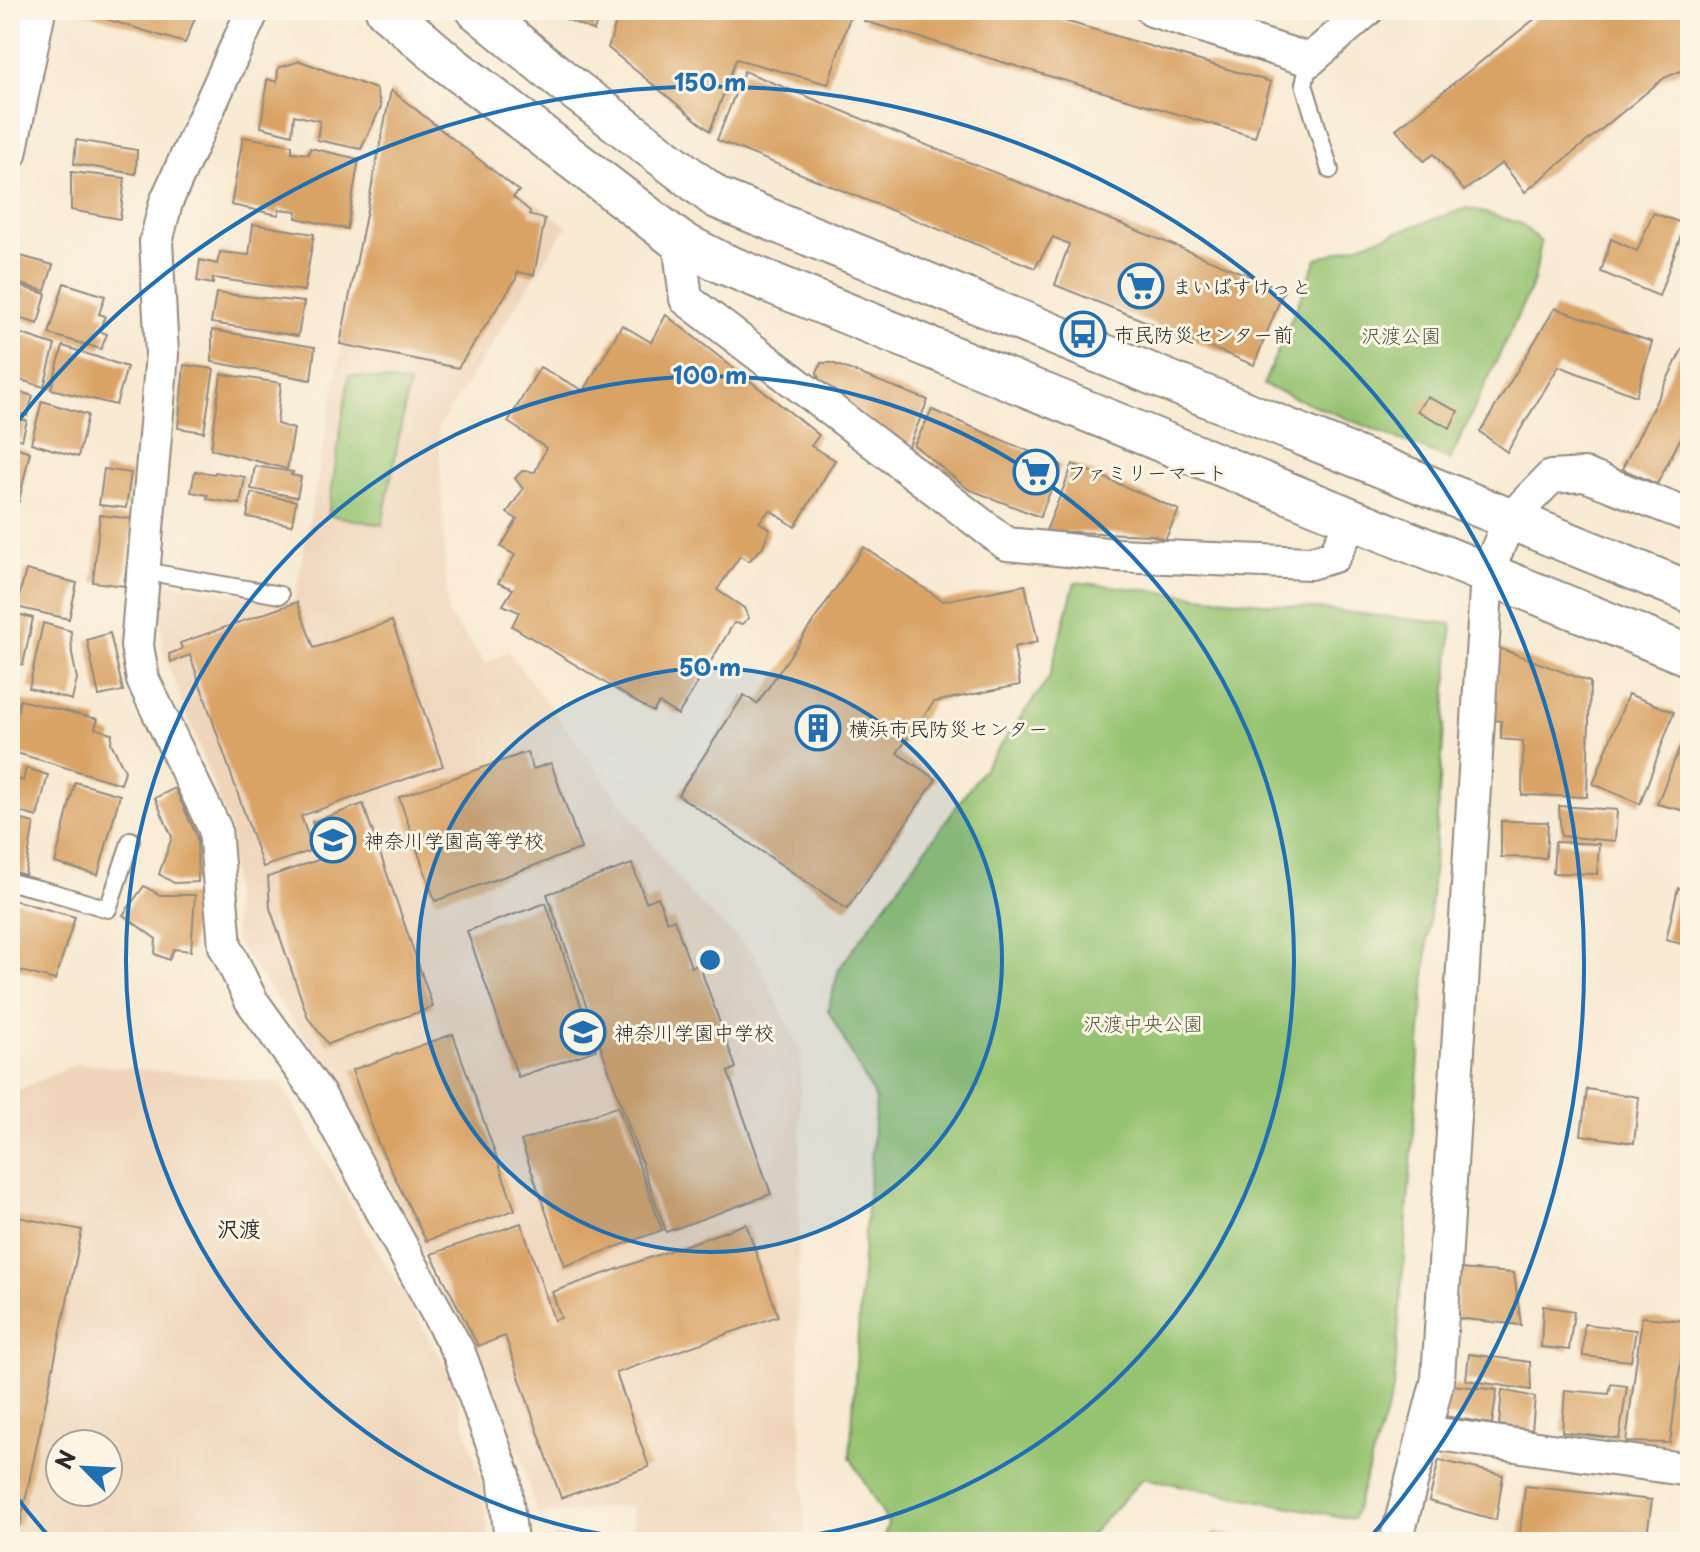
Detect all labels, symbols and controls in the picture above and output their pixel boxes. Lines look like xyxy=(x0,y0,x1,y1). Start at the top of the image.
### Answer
text: 150 m xyxy=(674,63,746,99)
supermarket icon: まいばすけっと xyxy=(1117,262,1165,310)
place label: まいばすけっと xyxy=(1172,271,1312,301)
bus stop icon: 市民防災センター前 xyxy=(1059,310,1107,358)
place label: 市民防災センター前 xyxy=(1114,319,1293,349)
park label: 沢渡公園 xyxy=(1361,320,1441,350)
text: 100 m xyxy=(673,356,747,392)
supermarket icon: ファミリーマート xyxy=(1012,448,1060,496)
place label: ファミリーマート xyxy=(1067,457,1227,487)
text: 50 m xyxy=(679,648,741,684)
building icon: 横浜市民防災センター xyxy=(794,704,842,752)
place label: 横浜市民防災センター xyxy=(849,713,1048,743)
school or university icon: 神奈川学園高等学校 xyxy=(309,816,357,864)
place label: 神奈川学園高等学校 xyxy=(364,825,544,855)
centre of rings xyxy=(696,946,724,974)
school or university icon: 神奈川学園中学校 xyxy=(559,1008,607,1056)
park label: 沢渡中央公園 xyxy=(1083,1008,1203,1038)
place label: 神奈川学園中学校 xyxy=(614,1017,774,1047)
district label: 沢渡 xyxy=(217,1211,261,1244)
north arrow xyxy=(44,1428,124,1508)
text: N xyxy=(46,1445,83,1474)

